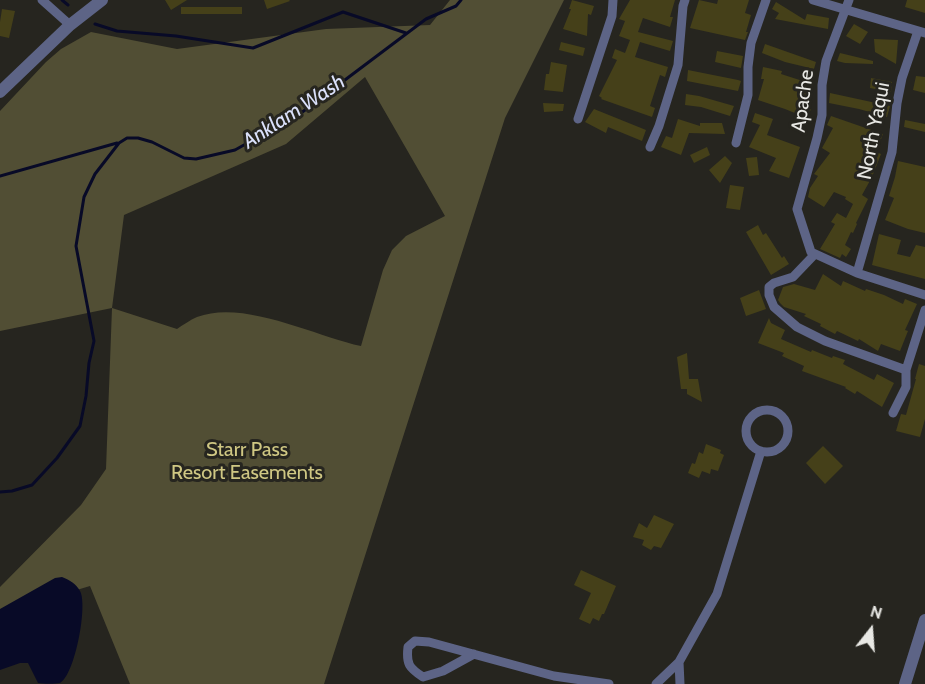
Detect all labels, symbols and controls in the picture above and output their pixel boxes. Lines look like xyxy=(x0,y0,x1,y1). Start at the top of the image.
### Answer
street label: Apache xyxy=(787,68,819,134)
water label: Anklam Wash xyxy=(238,70,350,154)
street label: North Yaqui xyxy=(853,80,895,182)
park label: Starr Pass Resort Easements xyxy=(171,438,323,485)
north arrow xyxy=(841,600,901,660)
text: N xyxy=(868,602,885,623)

